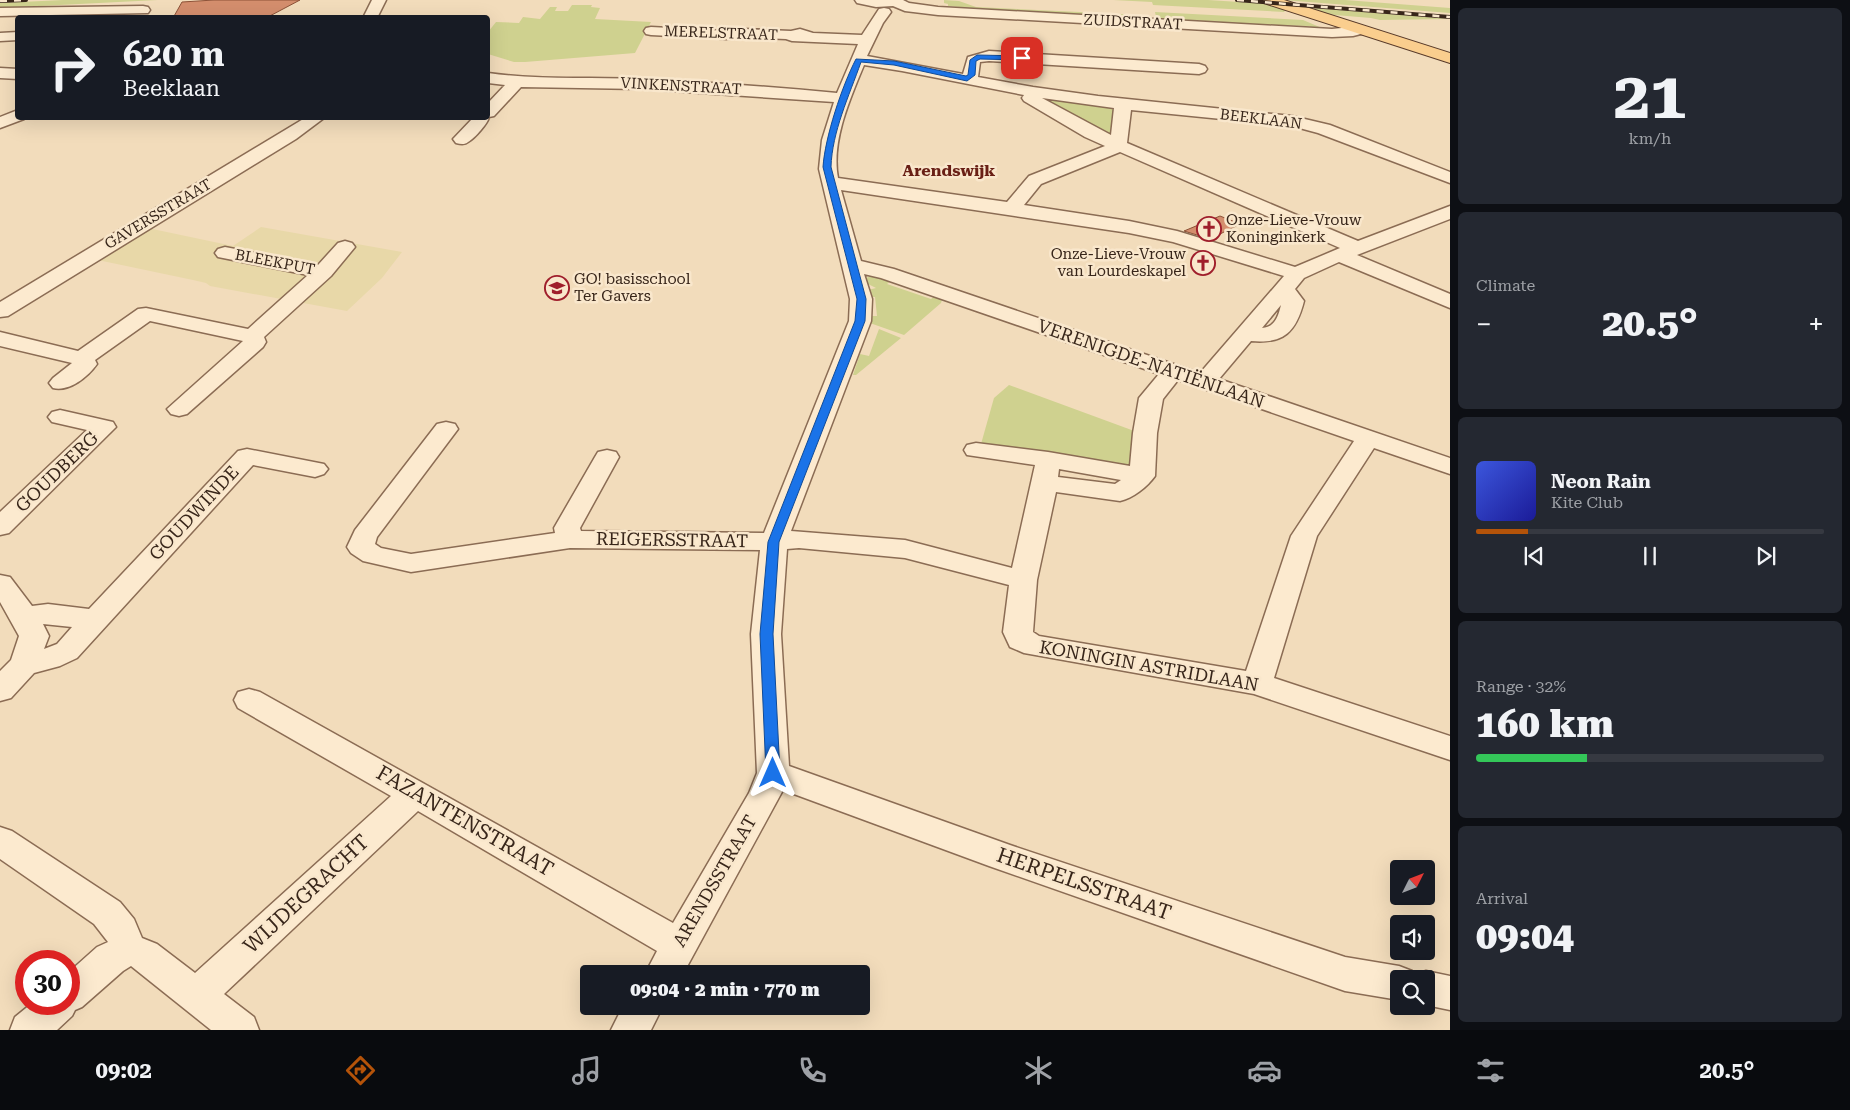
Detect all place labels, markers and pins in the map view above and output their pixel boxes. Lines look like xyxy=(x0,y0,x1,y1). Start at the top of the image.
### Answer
pin xyxy=(1001,37,1043,79)
place label: Onze-Lieve-Vrouw Koninginkerk xyxy=(1226,211,1362,246)
church icon: Onze-Lieve-Vrouw Koninginkerk xyxy=(1196,216,1222,242)
place label: Onze-Lieve-Vrouw van Lourdeskapel xyxy=(1051,245,1187,280)
church icon: Onze-Lieve-Vrouw van Lourdeskapel xyxy=(1190,250,1216,276)
place label: GO! basisschool Ter Gavers xyxy=(574,270,691,305)
school or university icon: GO! basisschool Ter Gavers xyxy=(544,275,570,301)

